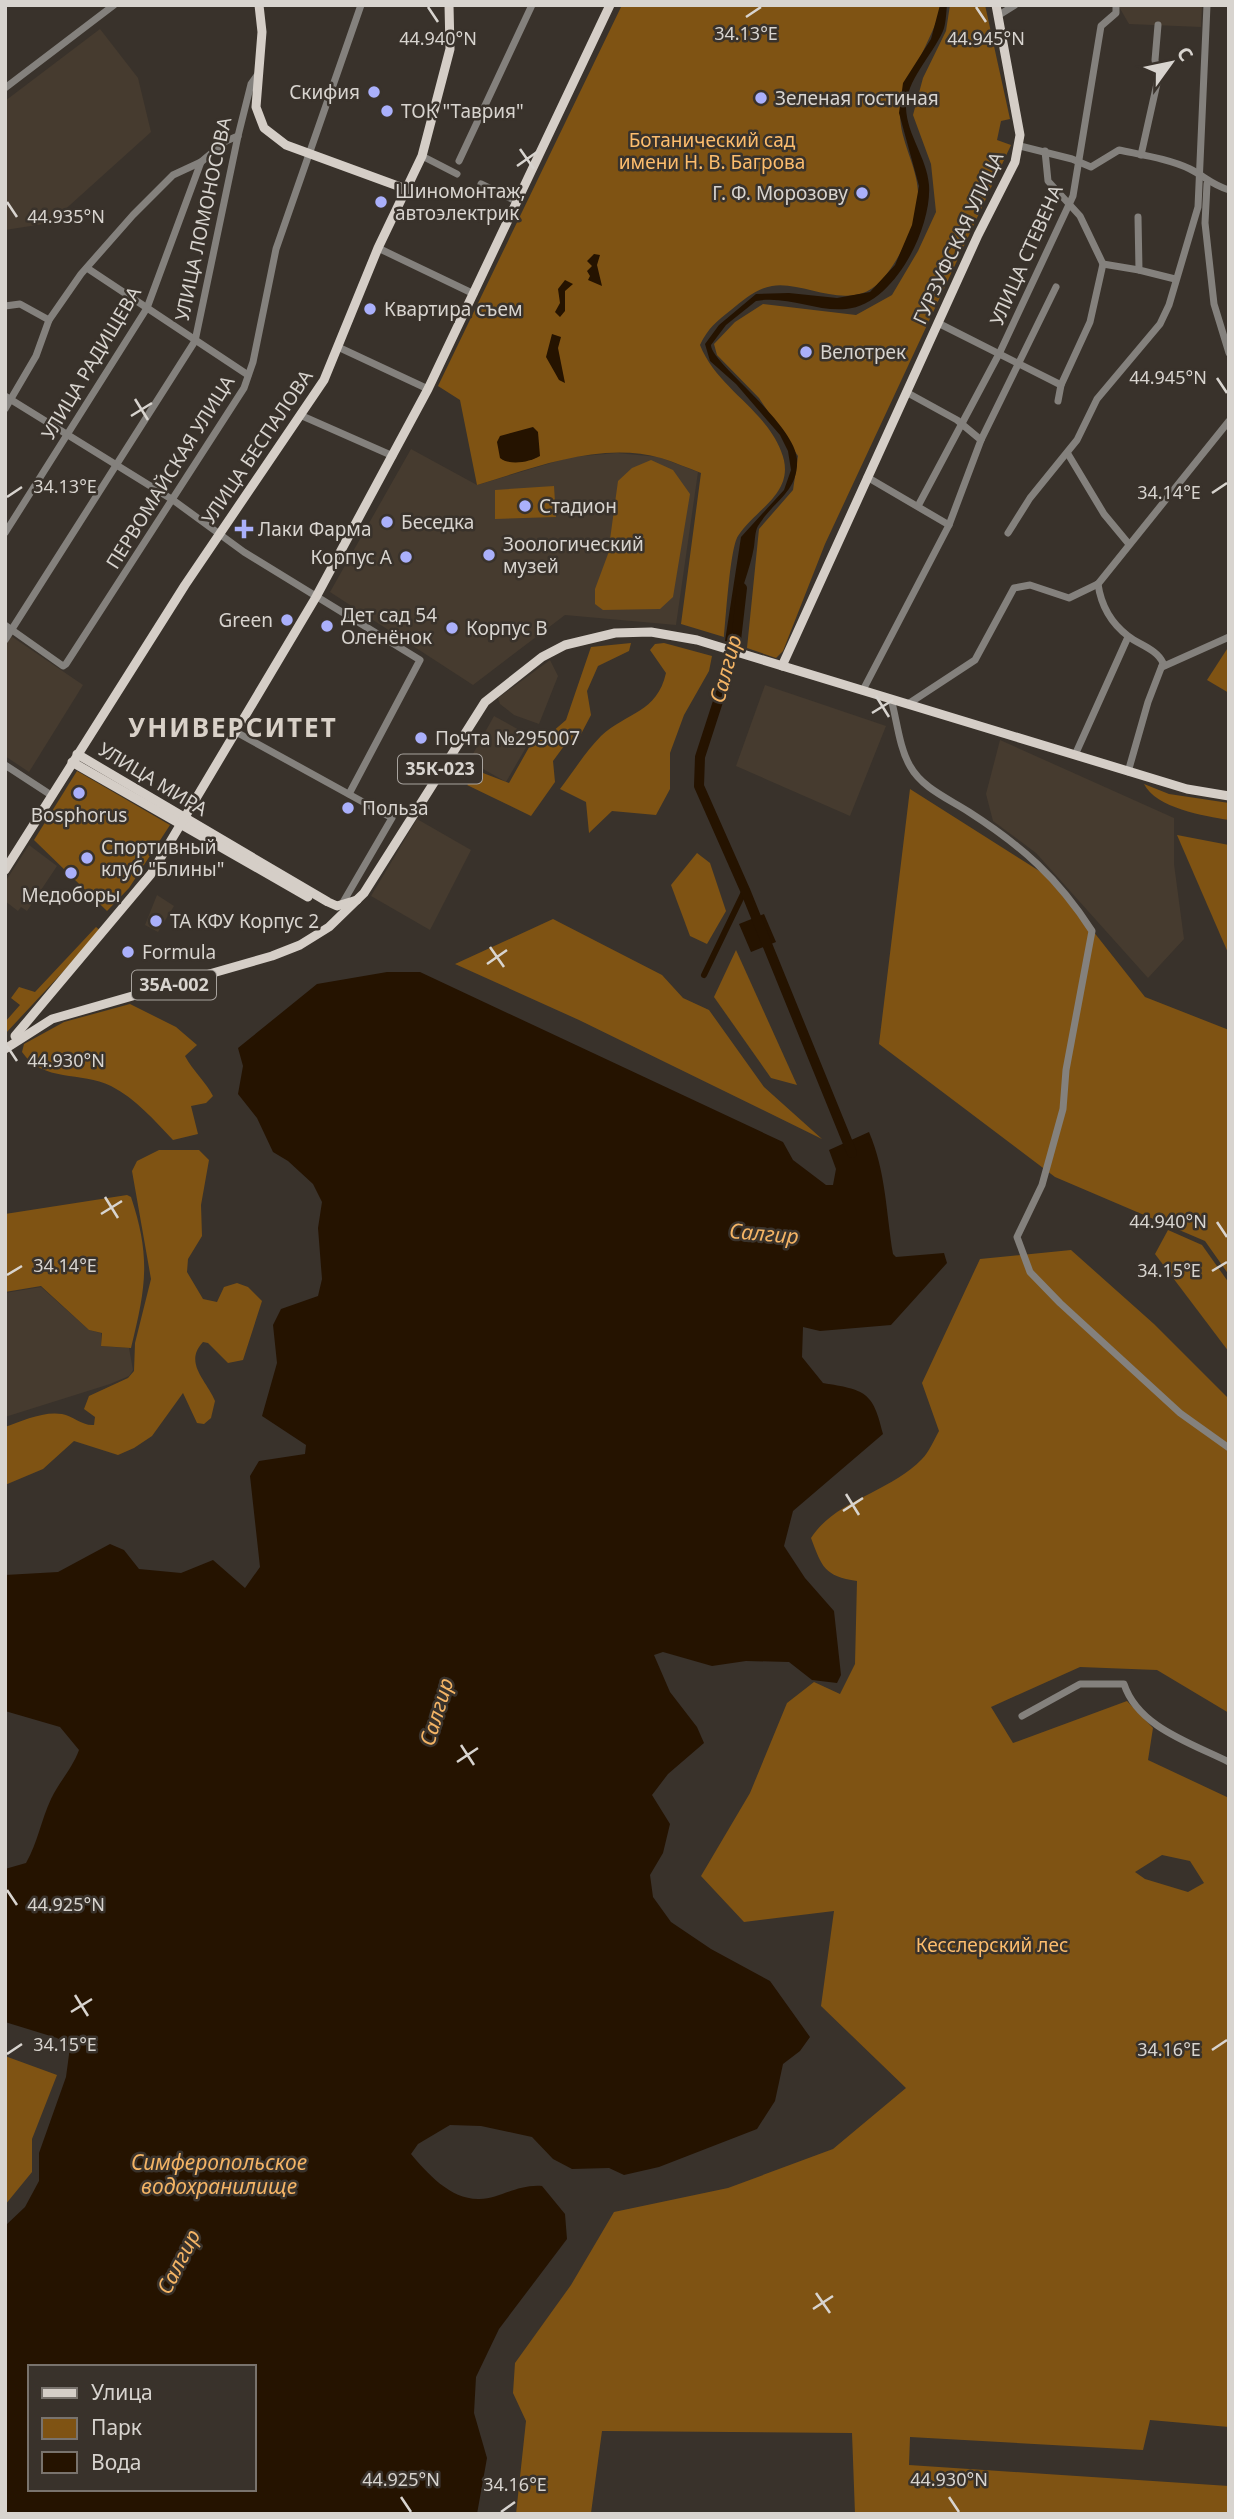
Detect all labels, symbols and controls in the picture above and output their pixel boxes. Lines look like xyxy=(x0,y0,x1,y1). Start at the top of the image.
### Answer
text: 34.13°E xyxy=(714,21,778,45)
text: 44.940°N xyxy=(399,26,477,50)
text: 44.945°N xyxy=(947,26,1025,50)
north arrow xyxy=(1136,28,1206,98)
text: С xyxy=(1171,42,1200,66)
place label: Скифия xyxy=(289,79,360,105)
marker: Скифия xyxy=(366,84,382,100)
place label: Зеленая гостиная xyxy=(775,85,939,111)
marker: Зеленая гостиная xyxy=(753,90,769,106)
place label: ТОК "Таврия" xyxy=(401,98,524,124)
marker: ТОК "Таврия" xyxy=(379,103,395,119)
street label: УЛИЦА ЛОМОНОСОВА xyxy=(169,114,237,323)
park label: Ботанический сад имени Н. В. Багрова xyxy=(619,127,805,175)
street label: ГУРЗУФСКАЯ УЛИЦА xyxy=(907,147,1010,328)
place label: Шиномонтаж, автоэлектрик xyxy=(395,178,526,226)
place label: Г. Ф. Морозову xyxy=(712,180,848,206)
street label: УЛИЦА СТЕВЕНА xyxy=(983,180,1069,329)
marker: Г. Ф. Морозову xyxy=(854,185,870,201)
marker: Шиномонтаж, автоэлектрик xyxy=(373,194,389,210)
text: 44.935°N xyxy=(27,204,105,228)
street label: УЛИЦА РАДИЩЕВА xyxy=(35,281,147,444)
place label: Квартира съем xyxy=(384,296,522,322)
marker: Квартира съем xyxy=(362,301,378,317)
place label: Велотрек xyxy=(820,339,906,365)
marker: Велотрек xyxy=(798,344,814,360)
street label: УЛИЦА БЕСПАЛОВА xyxy=(196,364,319,529)
text: 44.945°N xyxy=(1129,365,1207,389)
street label: ПЕРВОМАЙСКАЯ УЛИЦА xyxy=(100,370,241,574)
text: 34.13°E xyxy=(33,474,97,498)
text: 34.14°E xyxy=(1137,480,1201,504)
place label: Стадион xyxy=(539,493,617,519)
marker: Стадион xyxy=(517,498,533,514)
place label: Беседка xyxy=(401,509,474,535)
marker: Беседка xyxy=(379,514,395,530)
place label: Лаки Фарма xyxy=(258,516,371,542)
marker: Лаки Фарма xyxy=(236,521,252,537)
place label: Зоологический музей xyxy=(503,531,644,579)
place label: Корпус А xyxy=(311,544,393,570)
marker: Зоологический музей xyxy=(481,547,497,563)
marker: Корпус А xyxy=(398,549,414,565)
place label: Дет сад 54 Оленёнок xyxy=(341,602,437,650)
place label: Green xyxy=(219,607,273,633)
marker: Green xyxy=(279,612,295,628)
place label: Корпус В xyxy=(466,615,548,641)
marker: Дет сад 54 Оленёнок xyxy=(319,618,335,634)
marker: Корпус В xyxy=(444,620,460,636)
water label: Салгир xyxy=(703,632,748,706)
district label: УНИВЕРСИТЕТ xyxy=(128,709,338,745)
place label: Почта №295007 xyxy=(435,725,580,751)
marker: Почта №295007 xyxy=(413,730,429,746)
street label: УЛИЦА МИРА xyxy=(94,736,213,822)
road number: 35К-023 xyxy=(398,754,482,784)
marker: Bosphorus xyxy=(71,785,87,801)
place label: Польза xyxy=(362,795,429,821)
marker: Польза xyxy=(340,800,356,816)
place label: Bosphorus xyxy=(31,802,127,828)
place label: Спортивный клуб "Блины" xyxy=(101,834,224,882)
marker: Спортивный клуб "Блины" xyxy=(79,850,95,866)
marker: Медоборы xyxy=(63,865,79,881)
place label: Медоборы xyxy=(22,882,120,908)
place label: ТА КФУ Корпус 2 xyxy=(170,908,319,934)
marker: ТА КФУ Корпус 2 xyxy=(148,913,164,929)
place label: Formula xyxy=(142,939,216,965)
marker: Formula xyxy=(120,944,136,960)
road number: 35А-002 xyxy=(132,970,216,1000)
text: 44.930°N xyxy=(27,1048,105,1072)
text: 44.940°N xyxy=(1129,1209,1207,1233)
water label: Салгир xyxy=(728,1216,800,1250)
text: 34.14°E xyxy=(33,1253,97,1277)
text: 34.15°E xyxy=(1137,1258,1201,1282)
water label: Салгир xyxy=(413,1674,460,1749)
text: 44.925°N xyxy=(27,1892,105,1916)
park label: Кесслерский лес xyxy=(916,1932,1068,1958)
text: 34.15°E xyxy=(33,2032,97,2056)
text: 34.16°E xyxy=(1137,2037,1201,2061)
water label: Симферопольское водохранилище xyxy=(131,2148,307,2200)
water label: Салгир xyxy=(150,2224,206,2299)
legend xyxy=(28,2365,256,2491)
text: Улица xyxy=(91,2378,153,2406)
text: Парк xyxy=(91,2413,142,2441)
text: Вода xyxy=(91,2448,141,2476)
text: 44.925°N xyxy=(362,2467,440,2491)
text: 44.930°N xyxy=(910,2467,988,2491)
text: 34.16°E xyxy=(483,2472,547,2496)

